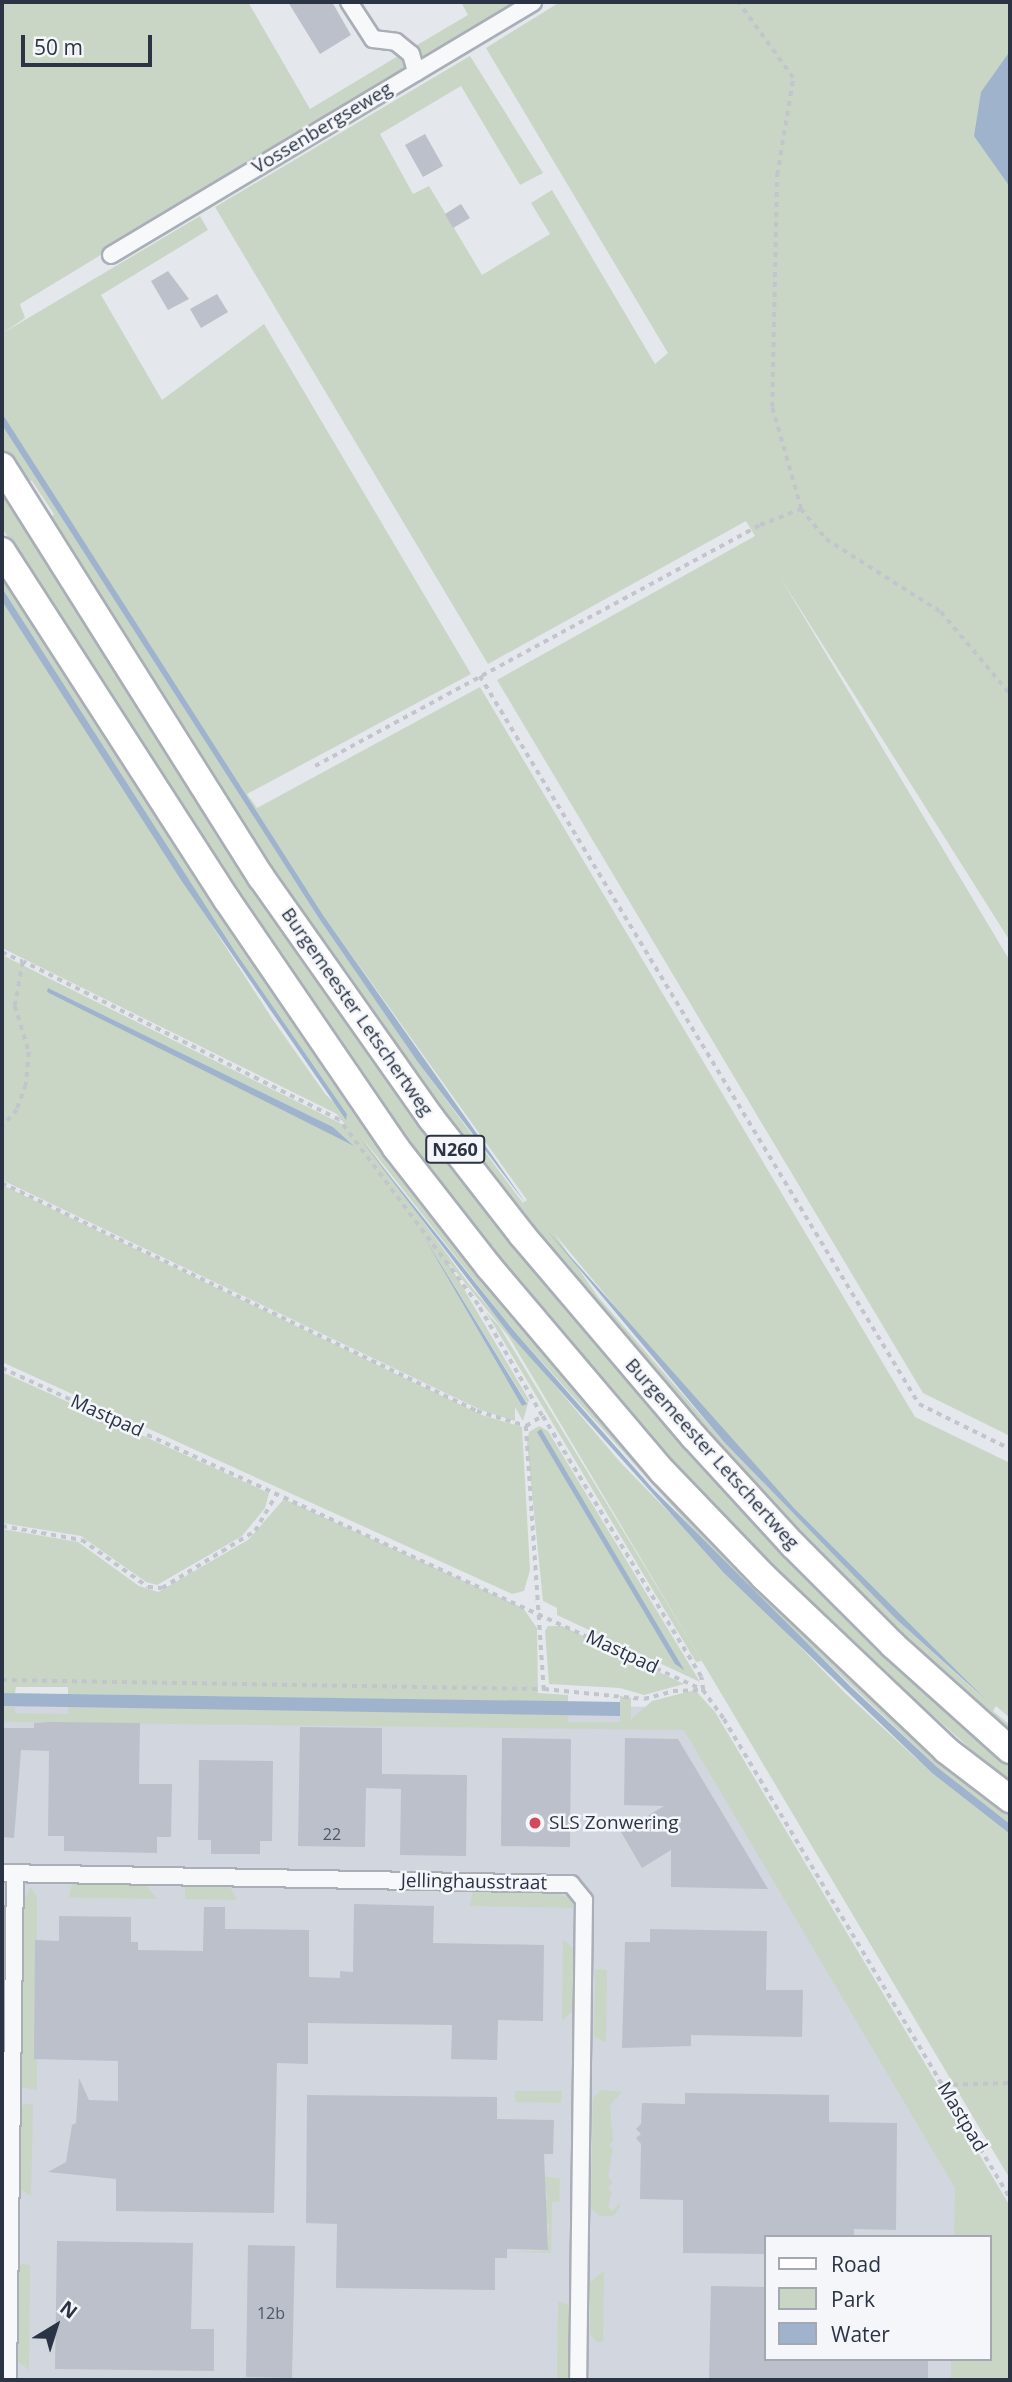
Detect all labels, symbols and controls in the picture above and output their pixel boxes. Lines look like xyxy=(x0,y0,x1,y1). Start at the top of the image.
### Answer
scale bar xyxy=(24,21,156,65)
text: 50 m xyxy=(34,33,83,61)
street label: Vossenbergseweg xyxy=(248,77,396,179)
street label: Burgemeester Letschertweg xyxy=(276,904,438,1120)
road number: N260 xyxy=(424,1134,486,1164)
street label: Burgemeester Letschertweg xyxy=(620,1354,804,1554)
street label: Mastpad xyxy=(67,1390,147,1442)
street label: Mastpad xyxy=(582,1625,662,1679)
place label: SLS Zonwering xyxy=(549,1812,679,1834)
marker: SLS Zonwering xyxy=(527,1815,543,1831)
house number: 22 xyxy=(323,1824,341,1844)
street label: Jellinghausstraat xyxy=(401,1869,547,1895)
street label: Mastpad xyxy=(932,2078,992,2156)
legend xyxy=(764,2235,991,2361)
text: Road xyxy=(831,2250,881,2278)
text: Park xyxy=(831,2285,875,2313)
north arrow xyxy=(21,2291,91,2361)
text: N xyxy=(55,2294,83,2324)
house number: 12b xyxy=(257,2303,285,2323)
text: Water xyxy=(831,2320,890,2348)

